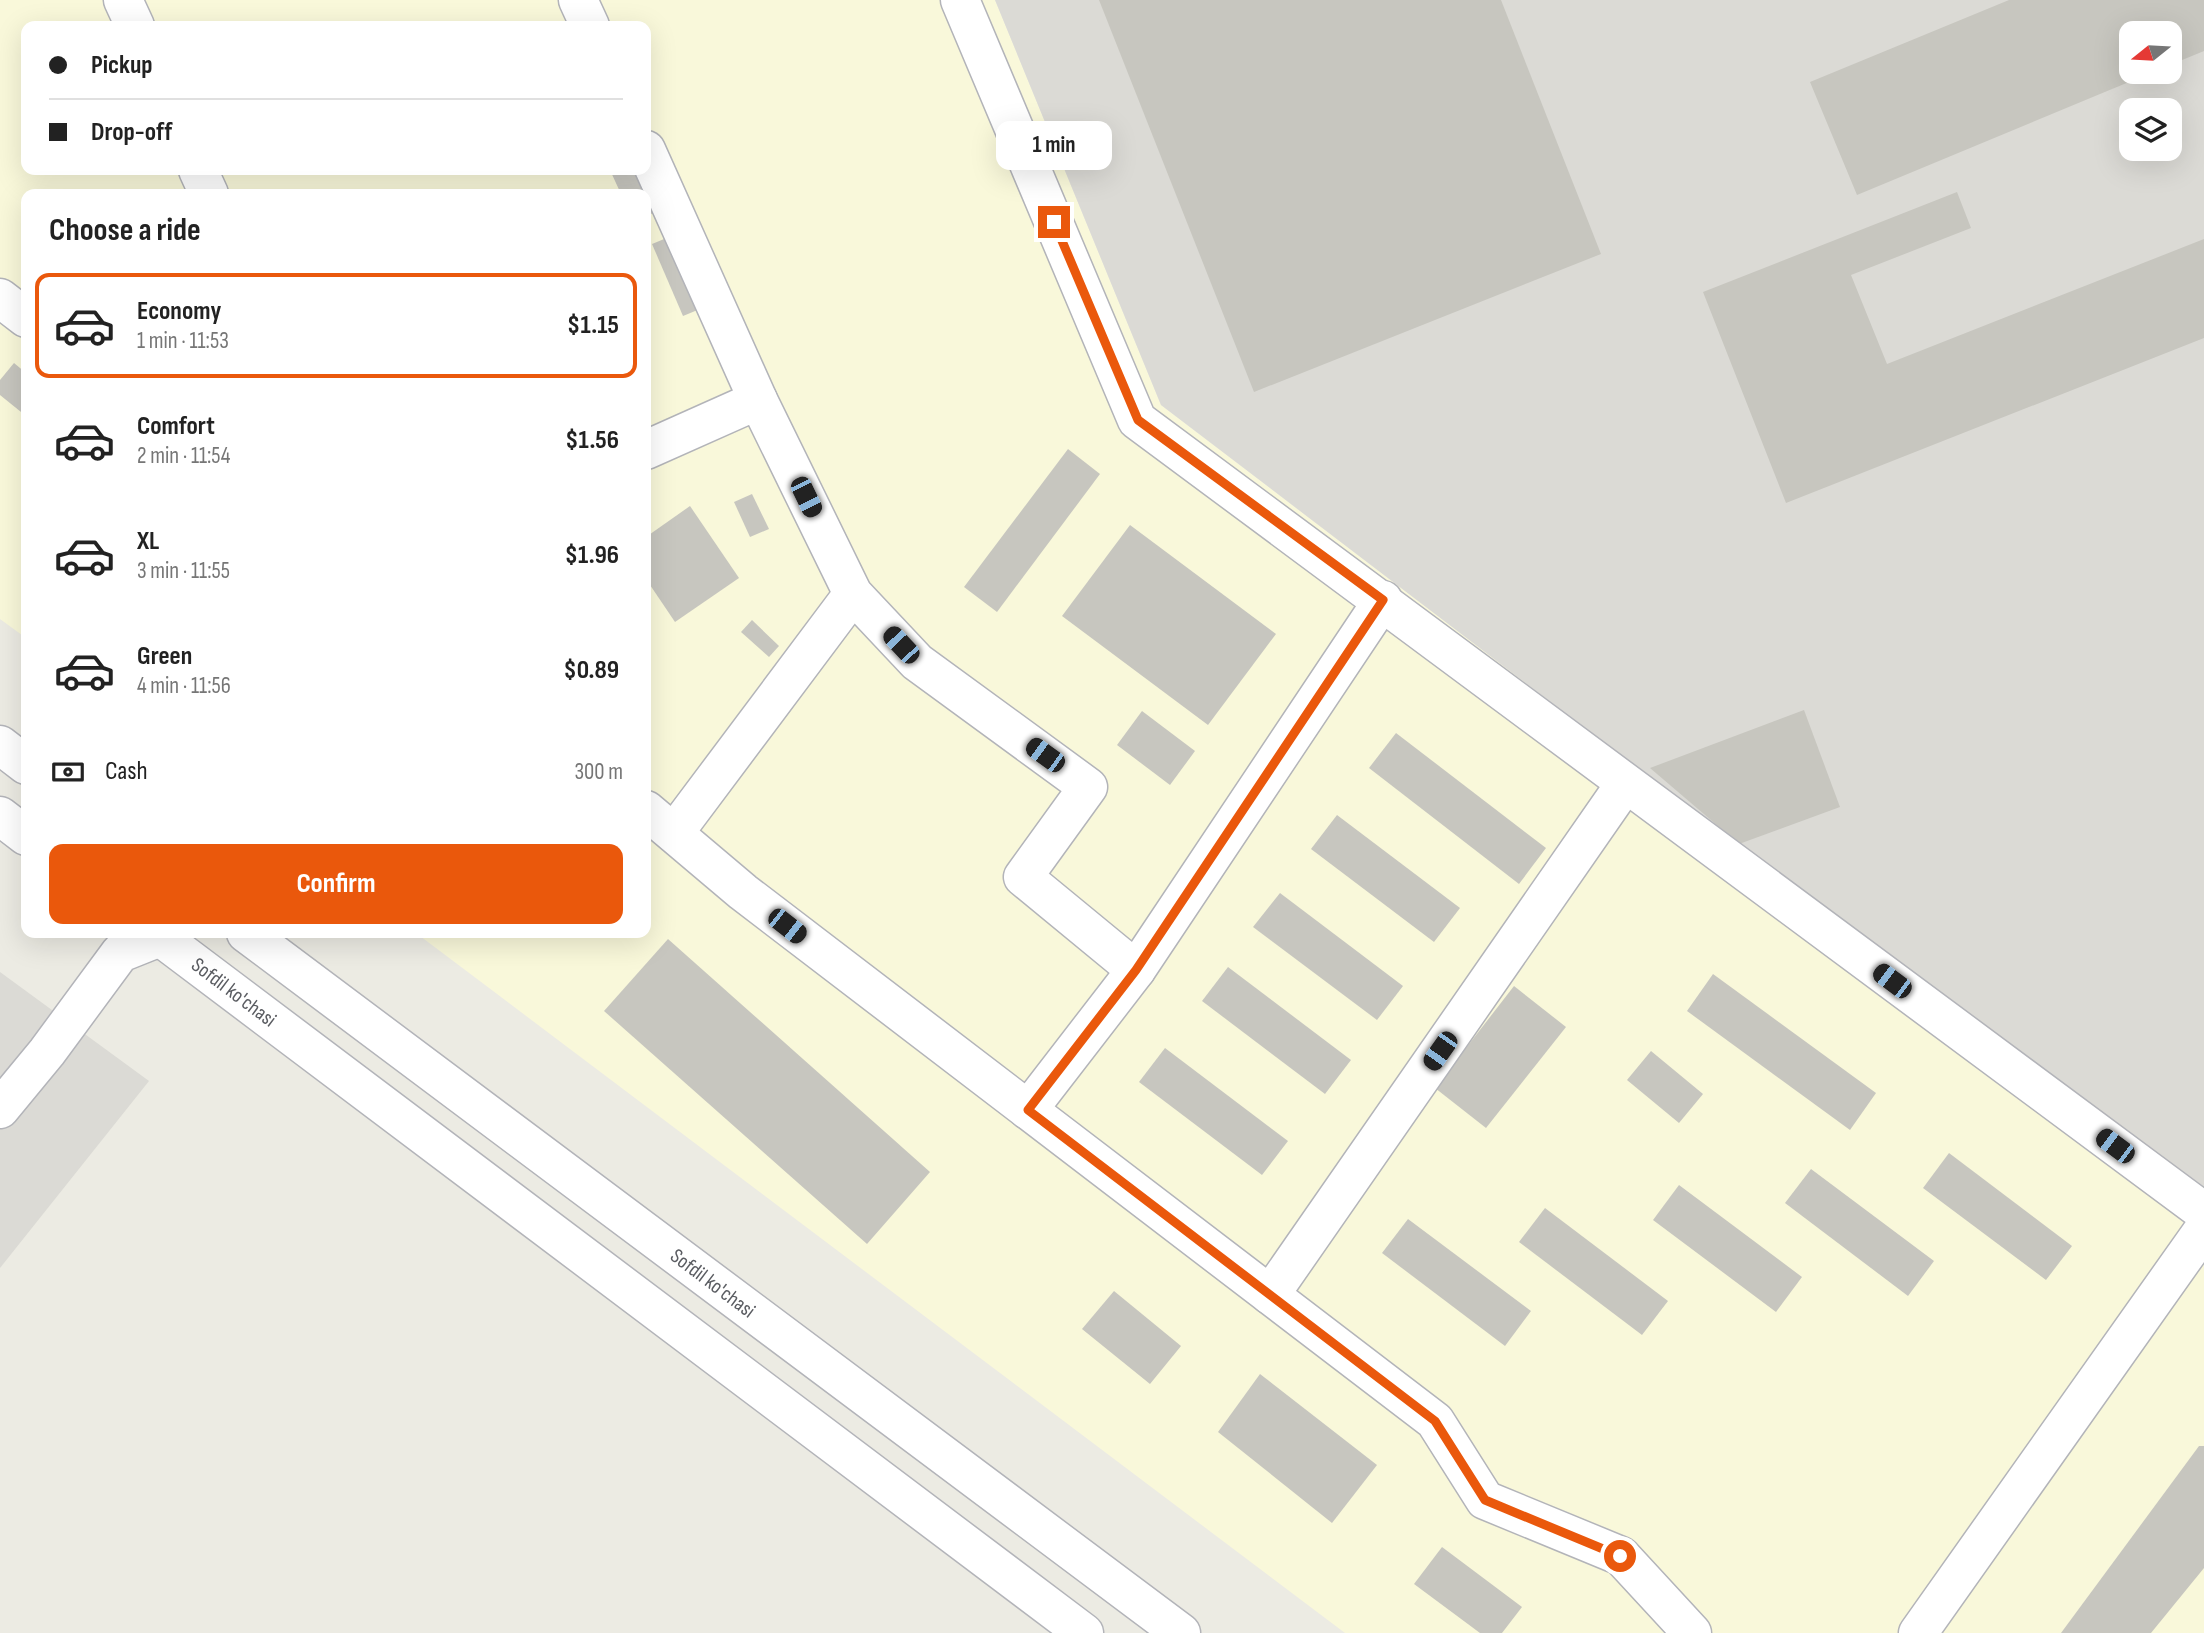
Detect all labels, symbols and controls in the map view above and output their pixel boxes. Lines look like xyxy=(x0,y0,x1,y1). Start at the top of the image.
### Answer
north arrow xyxy=(2119,21,2182,84)
map controls xyxy=(2119,21,2182,161)
text: Pickup xyxy=(91,50,153,81)
button: layers xyxy=(2119,98,2182,161)
text: Drop-off xyxy=(91,117,172,148)
callout: 1 min xyxy=(996,120,1112,170)
text: 1 min xyxy=(1033,131,1075,159)
route end xyxy=(1038,206,1070,238)
text: Choose a ride xyxy=(49,211,201,250)
icon: car xyxy=(53,294,116,357)
text: Economy xyxy=(137,296,221,327)
text: $1.15 xyxy=(567,310,619,341)
text: 1 min · 11:53 xyxy=(137,327,229,355)
icon: car xyxy=(53,409,116,472)
text: Comfort xyxy=(137,411,215,442)
text: $1.56 xyxy=(565,425,619,456)
text: 2 min · 11:54 xyxy=(137,442,230,470)
car xyxy=(788,474,825,520)
icon: car xyxy=(53,524,116,587)
text: XL xyxy=(137,526,159,557)
text: $1.96 xyxy=(565,540,619,571)
text: 3 min · 11:55 xyxy=(137,557,230,585)
car xyxy=(879,622,924,668)
icon: car xyxy=(53,639,116,702)
text: Green xyxy=(137,641,192,672)
text: $0.89 xyxy=(563,655,619,686)
text: 4 min · 11:56 xyxy=(137,672,231,700)
car xyxy=(1022,734,1069,776)
icon: cash xyxy=(49,753,87,791)
text: Cash xyxy=(105,756,148,787)
text: 300 m xyxy=(574,758,623,786)
button: Confirm xyxy=(49,844,623,924)
car xyxy=(764,905,811,947)
street label: Sofdil ko'chasi xyxy=(186,952,281,1032)
car xyxy=(1869,960,1916,1002)
car xyxy=(1420,1028,1461,1074)
car xyxy=(2092,1125,2139,1167)
street label: Sofdil ko'chasi xyxy=(665,1243,760,1323)
route start xyxy=(1604,1540,1636,1572)

